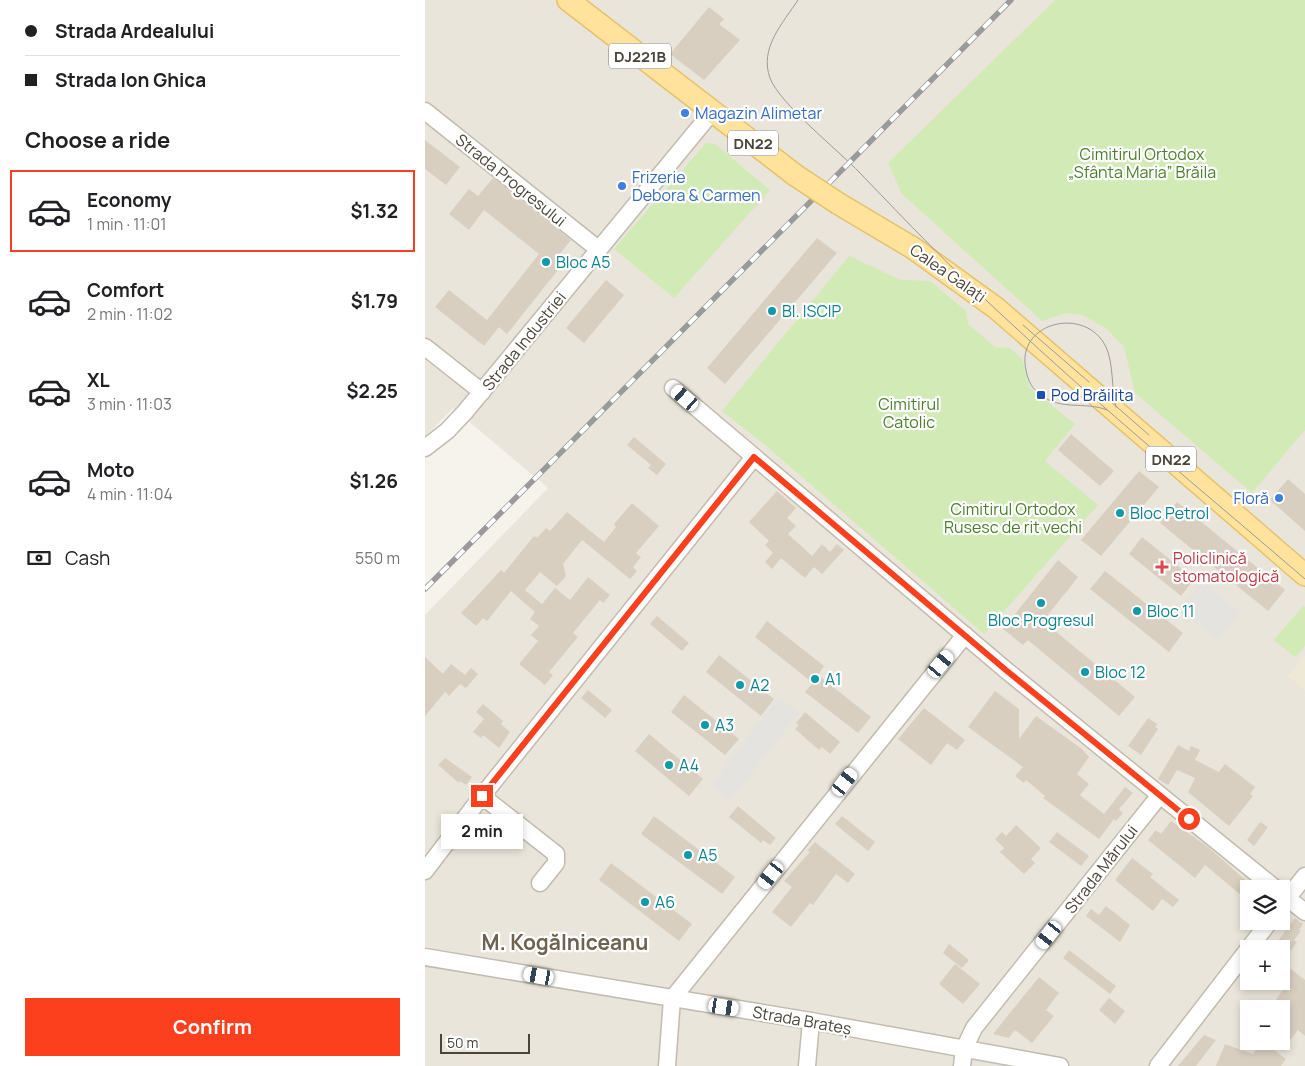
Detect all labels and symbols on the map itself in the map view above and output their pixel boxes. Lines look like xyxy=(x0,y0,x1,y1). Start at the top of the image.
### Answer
road number: DJ221B xyxy=(609,44,671,68)
place label: Magazin Alimetar xyxy=(695,102,822,124)
marker: Magazin Alimetar xyxy=(679,107,691,119)
street label: Strada Progresului xyxy=(451,129,571,231)
road number: DN22 xyxy=(728,130,778,156)
park label: Cimitirul Ortodox „Sfânta Maria” Brăila xyxy=(1068,143,1216,183)
place label: Frizerie Debora & Carmen xyxy=(632,166,760,206)
marker: Frizerie Debora & Carmen xyxy=(616,180,628,192)
street label: Calea Galați xyxy=(906,239,990,307)
place label: Bloc A5 xyxy=(556,251,610,273)
marker: Bloc A5 xyxy=(540,256,552,268)
street label: Strada Industriei xyxy=(477,287,571,395)
place label: Bl. ISCIP xyxy=(782,300,842,322)
marker: Bl. ISCIP xyxy=(766,305,778,317)
car xyxy=(668,382,701,414)
place label: Pod Brăilita xyxy=(1051,384,1133,406)
marker: Pod Brăilita xyxy=(1035,389,1047,401)
park label: Cimitirul Catolic xyxy=(878,393,940,433)
road number: DN22 xyxy=(1146,446,1196,472)
place label: Floră xyxy=(1233,487,1269,509)
marker: Floră xyxy=(1273,492,1285,504)
park label: Cimitirul Ortodox Rusesc de rit vechi xyxy=(944,498,1082,538)
place label: Bloc Petrol xyxy=(1130,502,1209,524)
marker: Bloc Petrol xyxy=(1114,507,1126,519)
place label: Policlinică stomatologică xyxy=(1173,547,1279,587)
marker: Policlinică stomatologică xyxy=(1155,560,1169,574)
marker: Bloc Progresul xyxy=(1035,597,1047,609)
place label: Bloc 11 xyxy=(1147,600,1195,622)
marker: Bloc 11 xyxy=(1131,605,1143,617)
place label: Bloc Progresul xyxy=(988,609,1094,631)
car xyxy=(925,648,956,680)
place label: Bloc 12 xyxy=(1095,661,1145,683)
marker: Bloc 12 xyxy=(1079,666,1091,678)
place label: A1 xyxy=(825,668,841,690)
marker: A1 xyxy=(809,673,821,685)
place label: A2 xyxy=(750,674,769,696)
marker: A2 xyxy=(734,679,746,691)
place label: A3 xyxy=(715,714,734,736)
marker: A3 xyxy=(699,719,711,731)
place label: A4 xyxy=(679,754,699,776)
marker: A4 xyxy=(663,759,675,771)
car xyxy=(829,766,860,798)
route end xyxy=(471,785,493,807)
route start xyxy=(1178,808,1200,830)
callout: 2 min xyxy=(441,814,523,848)
street label: Strada Mărului xyxy=(1059,820,1143,918)
place label: A5 xyxy=(698,844,717,866)
marker: A5 xyxy=(682,849,694,861)
car xyxy=(755,859,786,891)
place label: A6 xyxy=(655,891,675,913)
marker: A6 xyxy=(639,896,651,908)
car xyxy=(1033,919,1064,951)
district label: M. Kogălniceanu xyxy=(482,928,648,956)
car xyxy=(522,966,555,986)
car xyxy=(708,997,739,1017)
street label: Strada Brateș xyxy=(751,1000,853,1040)
scale bar xyxy=(440,1031,530,1054)

